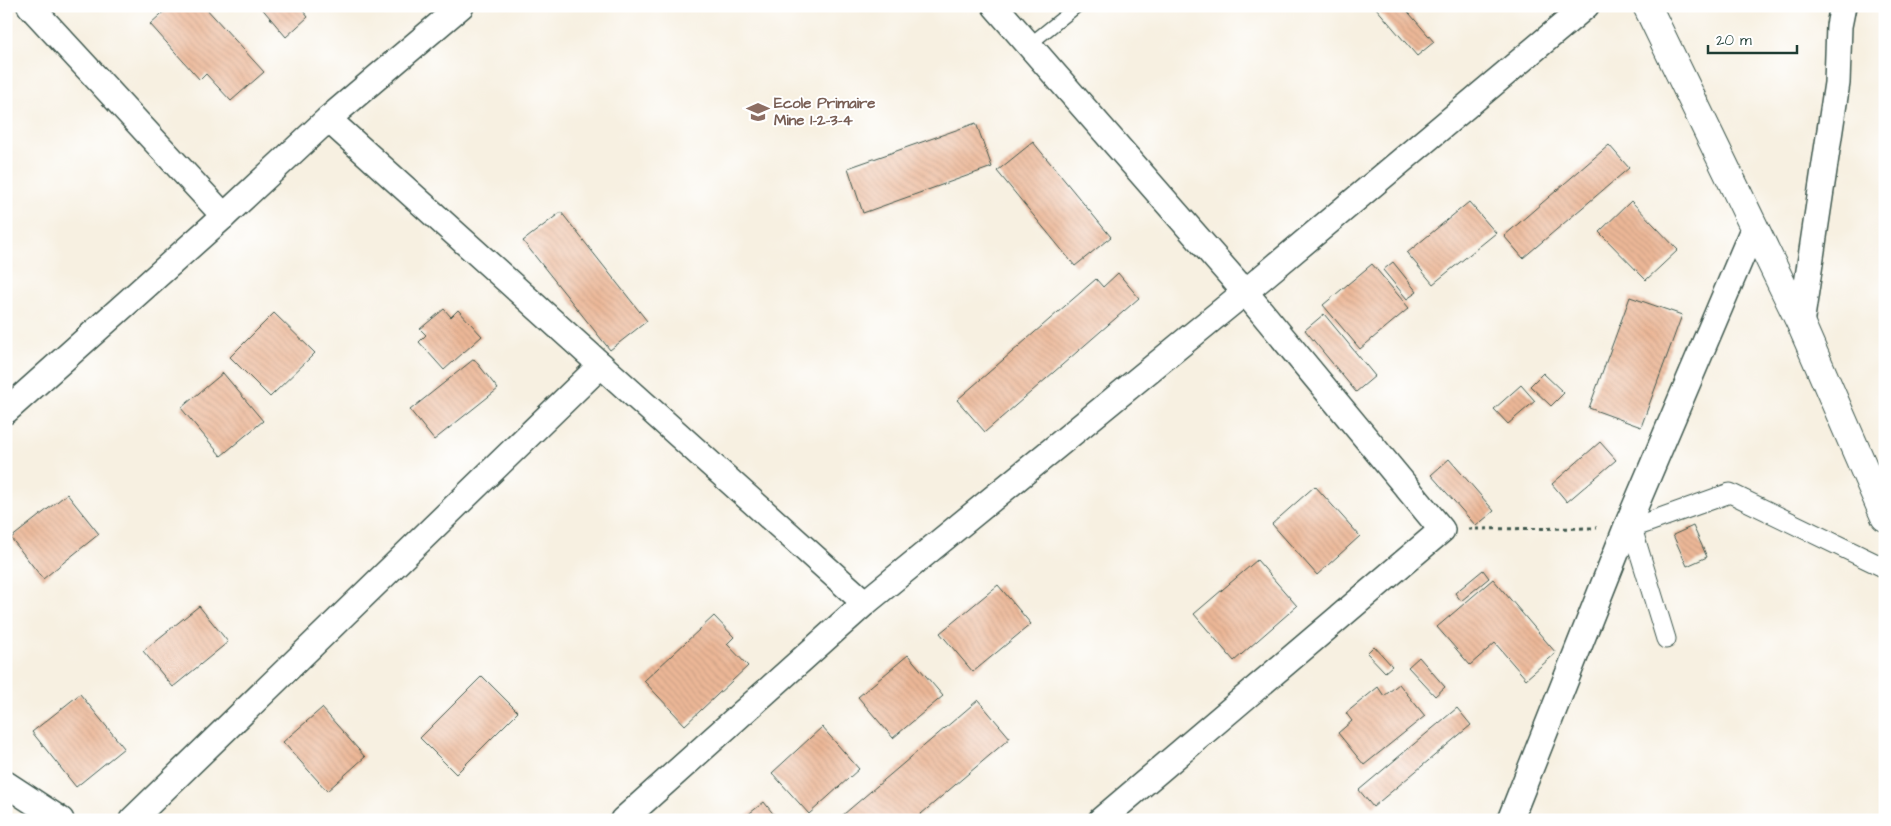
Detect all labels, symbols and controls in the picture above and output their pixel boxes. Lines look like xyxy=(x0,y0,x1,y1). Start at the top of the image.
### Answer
scale bar xyxy=(1708,22,1797,54)
text: 20 m xyxy=(1716,30,1752,51)
place label: Ecole Primaire Mine 1-2-3-4 xyxy=(774,93,875,131)
school or university icon: Ecole Primaire Mine 1-2-3-4 xyxy=(745,99,771,125)

